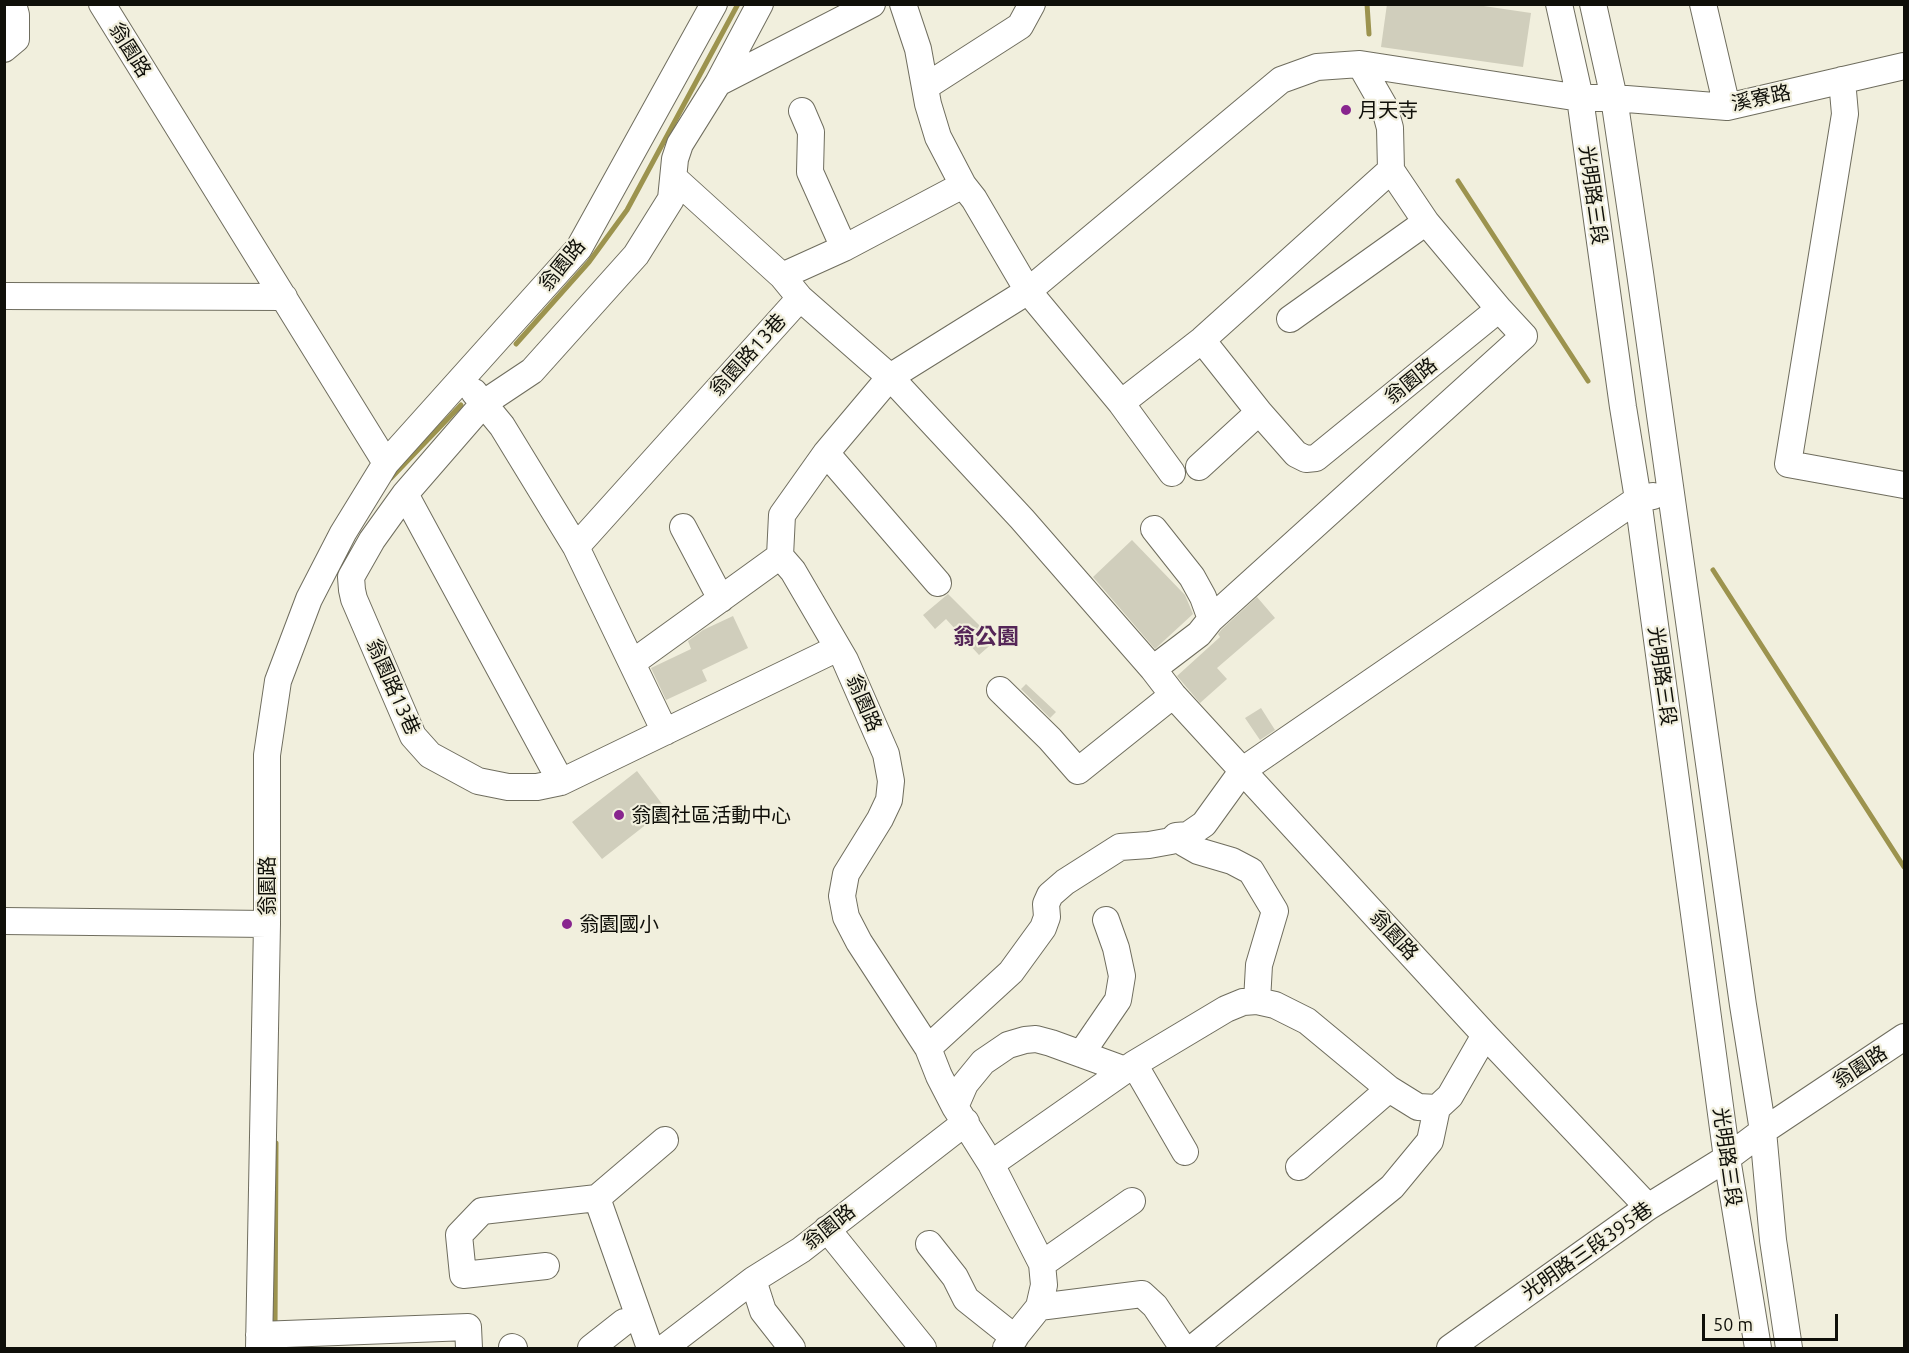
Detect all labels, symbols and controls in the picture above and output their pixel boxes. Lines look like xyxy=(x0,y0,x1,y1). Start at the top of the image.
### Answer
street label: 翁園路 xyxy=(104,18,156,82)
street label: 溪寮路 xyxy=(1729,80,1793,116)
place label: 月天寺 xyxy=(1358,98,1418,122)
marker: 月天寺 xyxy=(1339,103,1353,117)
street label: 光明路三段 xyxy=(1574,144,1612,246)
street label: 翁園路 xyxy=(534,234,590,296)
street label: 翁園路13巷 xyxy=(705,309,791,401)
street label: 翁園路 xyxy=(1380,353,1442,409)
district label: 翁公園 xyxy=(953,624,1019,650)
street label: 光明路三段 xyxy=(1643,625,1681,727)
street label: 翁園路13巷 xyxy=(361,635,425,739)
street label: 翁園路 xyxy=(841,671,887,735)
place label: 翁園社區活動中心 xyxy=(631,803,791,827)
marker: 翁園社區活動中心 xyxy=(612,808,626,822)
street label: 翁園路 xyxy=(255,856,279,916)
street label: 翁園路 xyxy=(1365,905,1423,965)
place label: 翁園國小 xyxy=(579,912,659,936)
marker: 翁園國小 xyxy=(560,917,574,931)
street label: 翁園路 xyxy=(1828,1041,1892,1093)
street label: 光明路三段 xyxy=(1708,1106,1746,1208)
street label: 光明路三段395巷 xyxy=(1517,1197,1657,1305)
street label: 翁園路 xyxy=(798,1199,860,1255)
scale bar xyxy=(1705,1302,1842,1340)
text: 50 m xyxy=(1713,1314,1753,1334)

